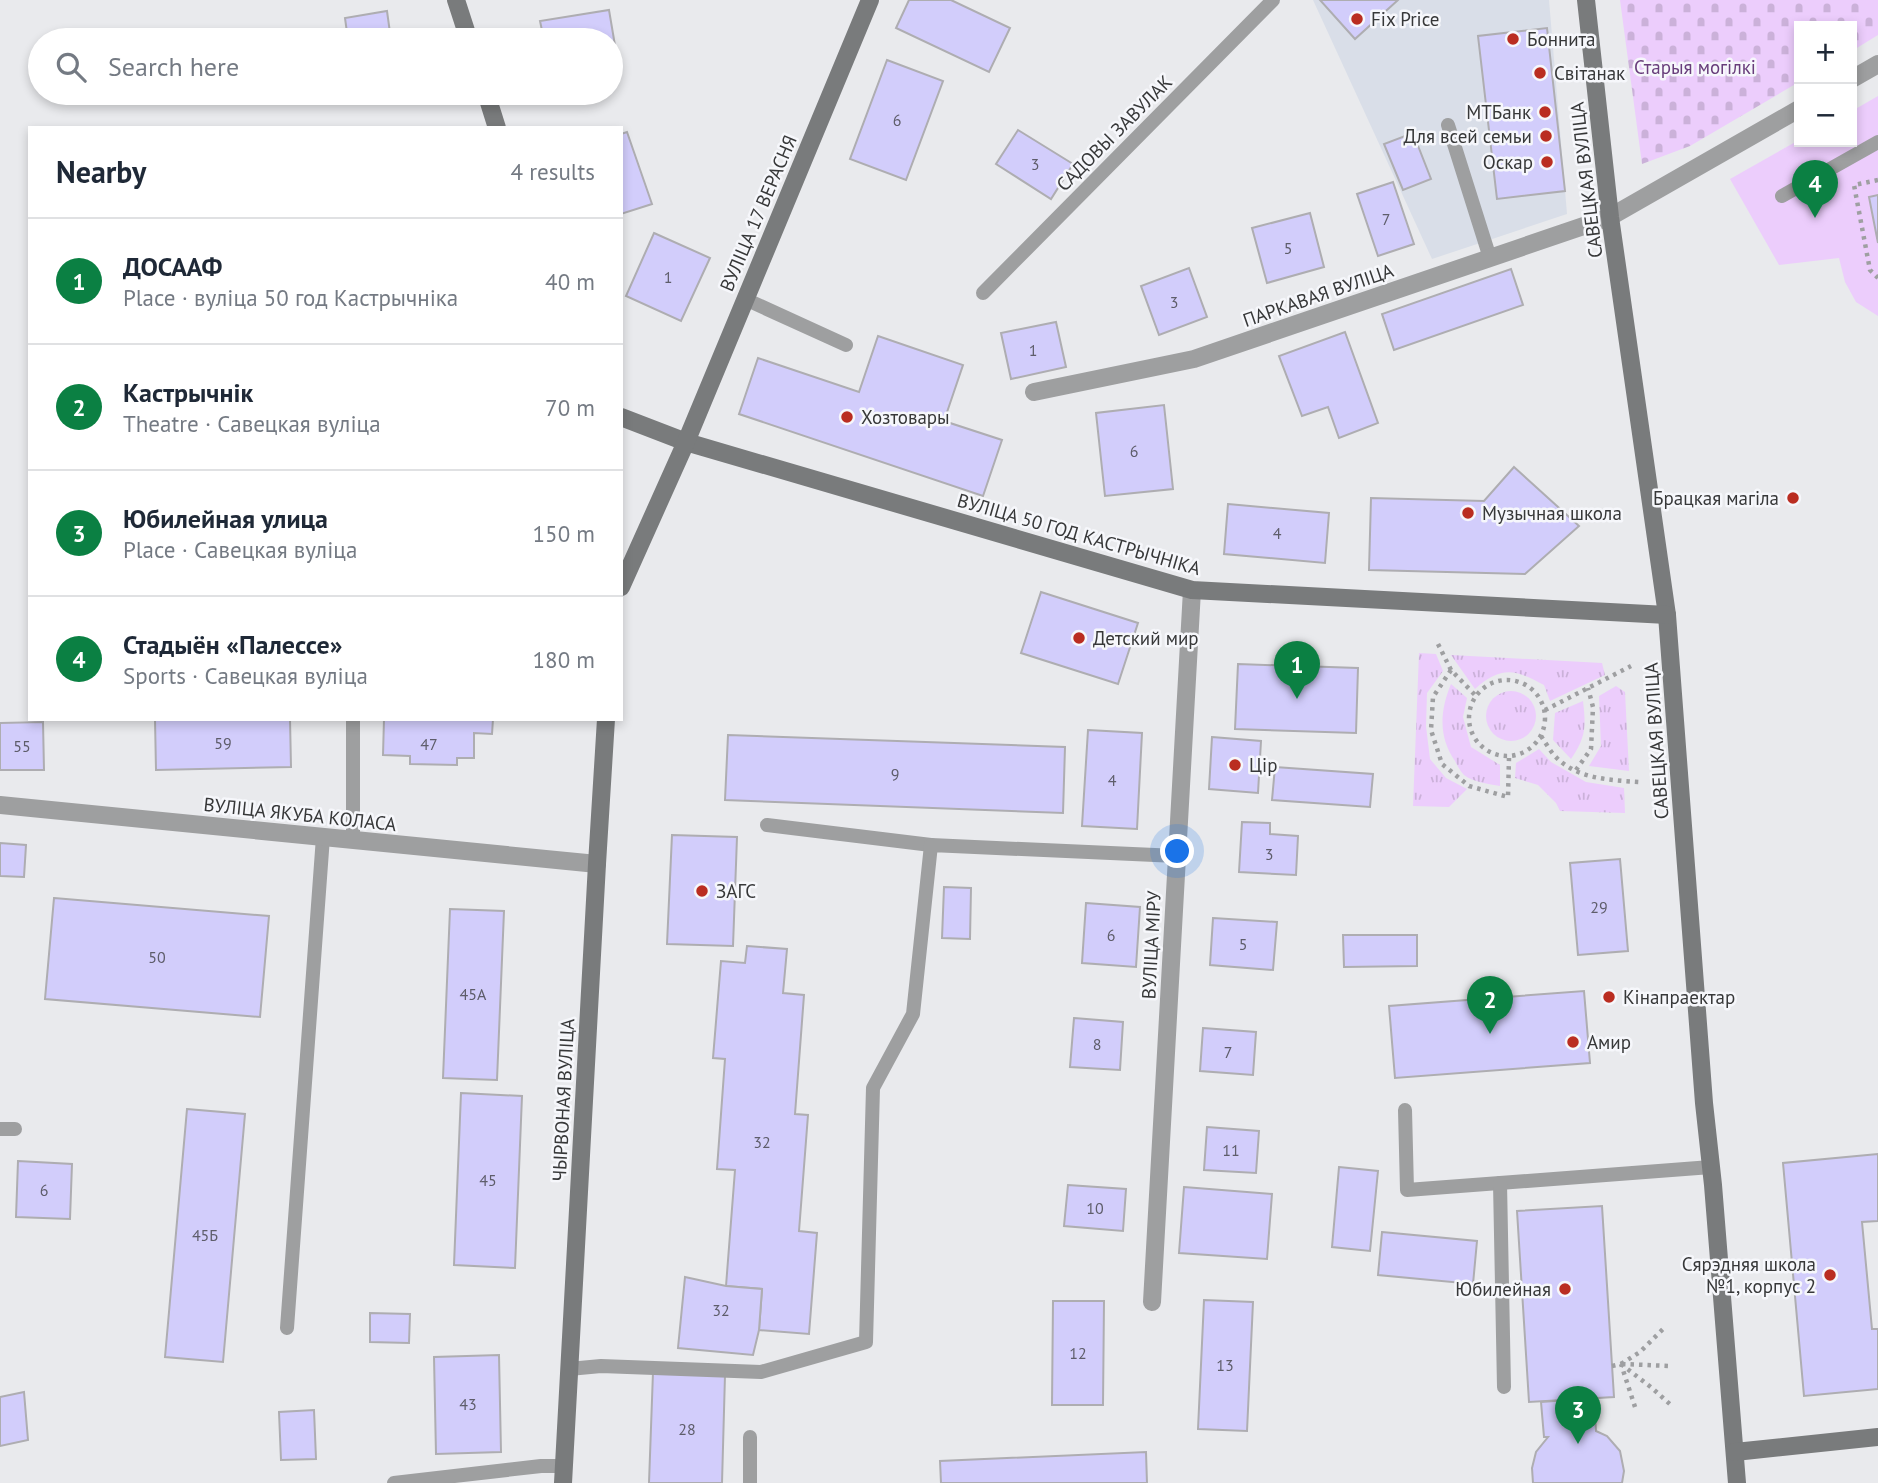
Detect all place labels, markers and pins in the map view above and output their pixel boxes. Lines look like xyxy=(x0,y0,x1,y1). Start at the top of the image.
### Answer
place label: Fix Price xyxy=(1371,7,1440,31)
marker: Fix Price xyxy=(1349,11,1365,27)
place label: Боннита xyxy=(1527,27,1596,51)
marker: Боннита xyxy=(1505,31,1521,47)
place label: Світанак xyxy=(1554,61,1625,85)
marker: Світанак xyxy=(1532,65,1548,81)
place label: МТБанк xyxy=(1466,100,1531,124)
marker: МТБанк xyxy=(1537,104,1553,120)
place label: Для всей семьи xyxy=(1403,124,1532,148)
marker: Для всей семьи xyxy=(1538,128,1554,144)
place label: Оскар xyxy=(1483,150,1533,174)
marker: Оскар xyxy=(1539,154,1555,170)
pin: 4 xyxy=(1792,160,1838,218)
place label: Хозтовары xyxy=(861,405,950,429)
marker: Хозтовары xyxy=(839,409,855,425)
place label: Брацкая магіла xyxy=(1653,486,1779,510)
marker: Брацкая магіла xyxy=(1785,490,1801,506)
place label: Музычная школа xyxy=(1482,501,1622,525)
marker: Музычная школа xyxy=(1460,505,1476,521)
place label: Детский мир xyxy=(1093,626,1199,650)
marker: Детский мир xyxy=(1071,630,1087,646)
pin: 1 xyxy=(1274,641,1320,699)
place label: Цір xyxy=(1249,753,1277,777)
marker: Цір xyxy=(1227,757,1243,773)
place label: ЗАГС xyxy=(716,879,756,903)
marker: ЗАГС xyxy=(694,883,710,899)
pin: 2 xyxy=(1467,976,1513,1034)
place label: Кінапраектар xyxy=(1623,985,1735,1009)
marker: Кінапраектар xyxy=(1601,989,1617,1005)
place label: Амир xyxy=(1587,1030,1631,1054)
marker: Амир xyxy=(1565,1034,1581,1050)
place label: Сярэдняя школа №1, корпус 2 xyxy=(1682,1252,1816,1298)
marker: Сярэдняя школа №1, корпус 2 xyxy=(1822,1267,1838,1283)
place label: Юбилейная xyxy=(1455,1277,1551,1301)
marker: Юбилейная xyxy=(1557,1281,1573,1297)
pin: 3 xyxy=(1555,1386,1601,1444)

